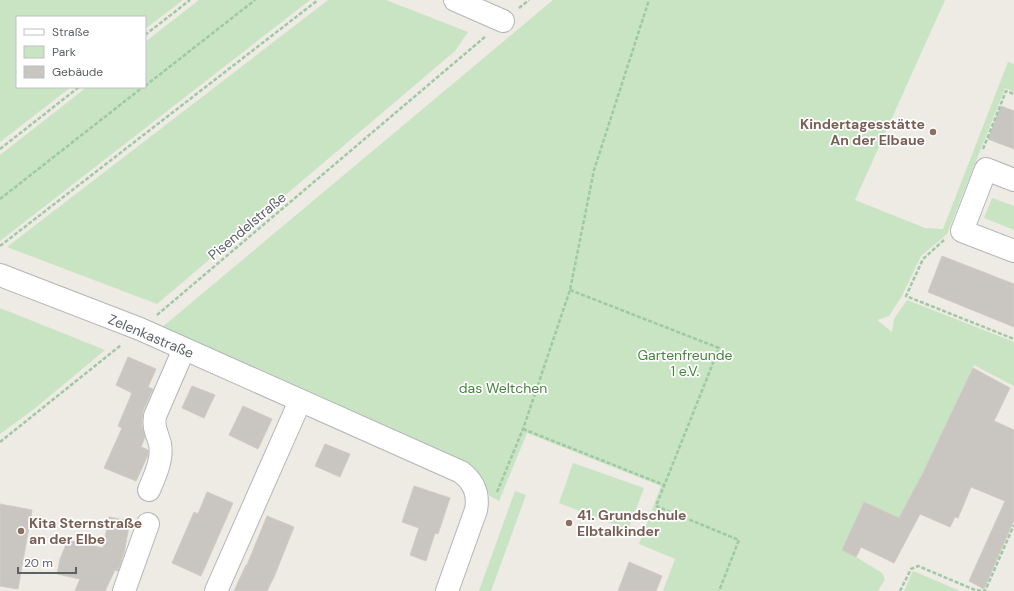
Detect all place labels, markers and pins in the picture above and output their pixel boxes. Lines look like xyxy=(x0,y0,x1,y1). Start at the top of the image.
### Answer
place label: Kindertagesstätte An der Elbaue xyxy=(800,115,925,149)
marker: Kindertagesstätte An der Elbaue xyxy=(928,127,938,137)
place label: 41. Grundschule Elbtalkinder xyxy=(577,506,686,540)
place label: Kita Sternstraße an der Elbe xyxy=(29,514,142,548)
marker: 41. Grundschule Elbtalkinder xyxy=(564,518,574,528)
marker: Kita Sternstraße an der Elbe xyxy=(16,526,26,536)

